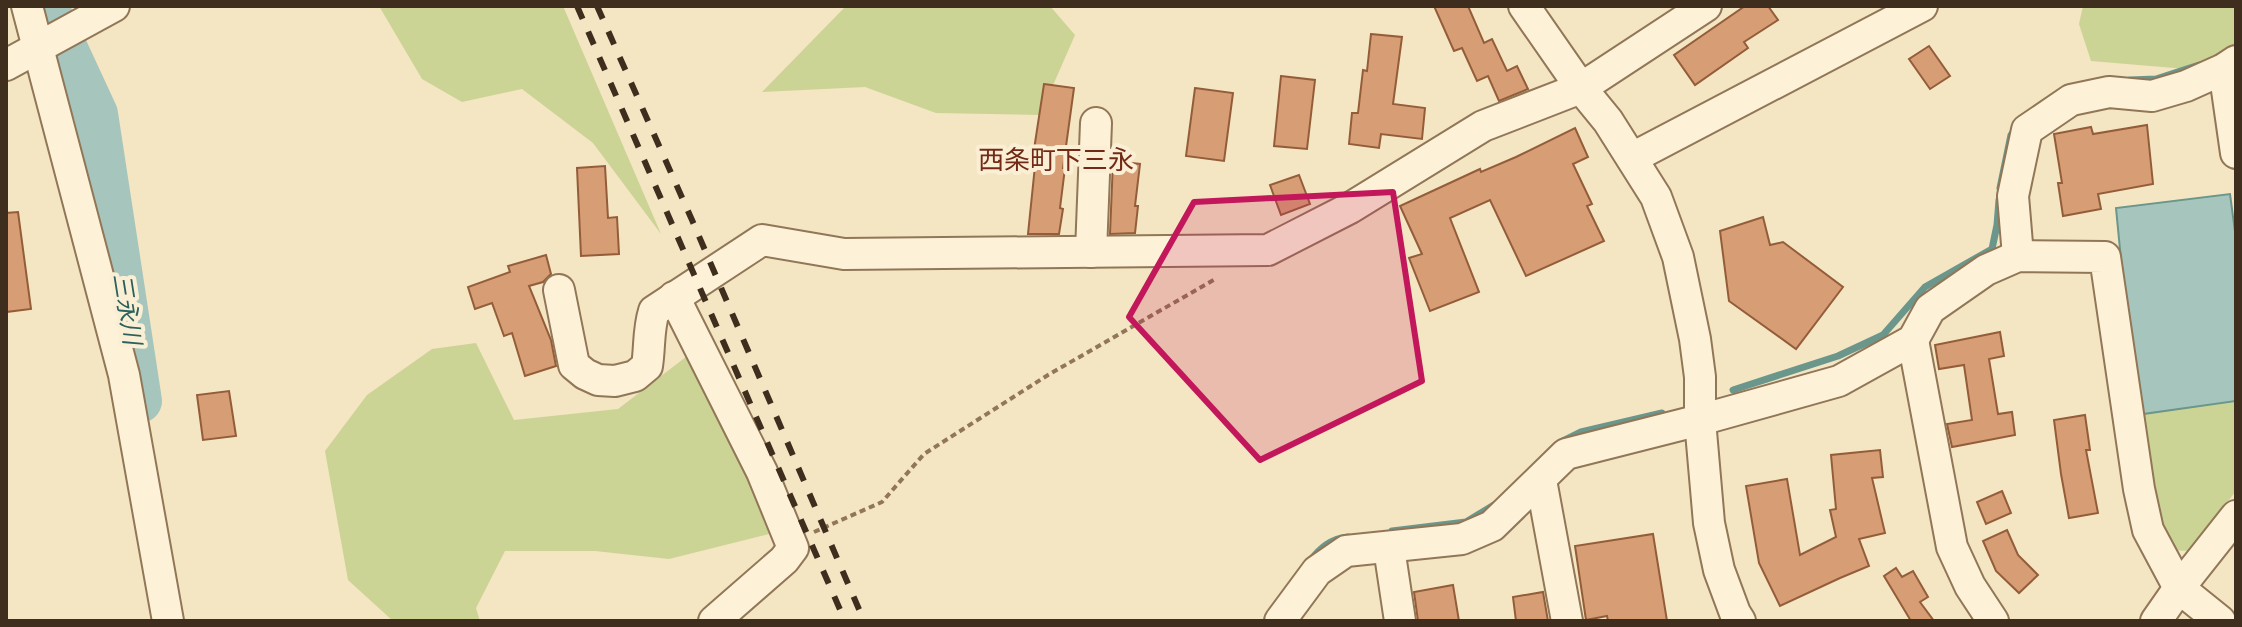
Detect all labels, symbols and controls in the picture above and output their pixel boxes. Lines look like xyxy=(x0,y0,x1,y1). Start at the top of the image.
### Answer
district label: 西条町下三永 xyxy=(978,142,1134,178)
water label: 三永川 xyxy=(106,271,150,350)

